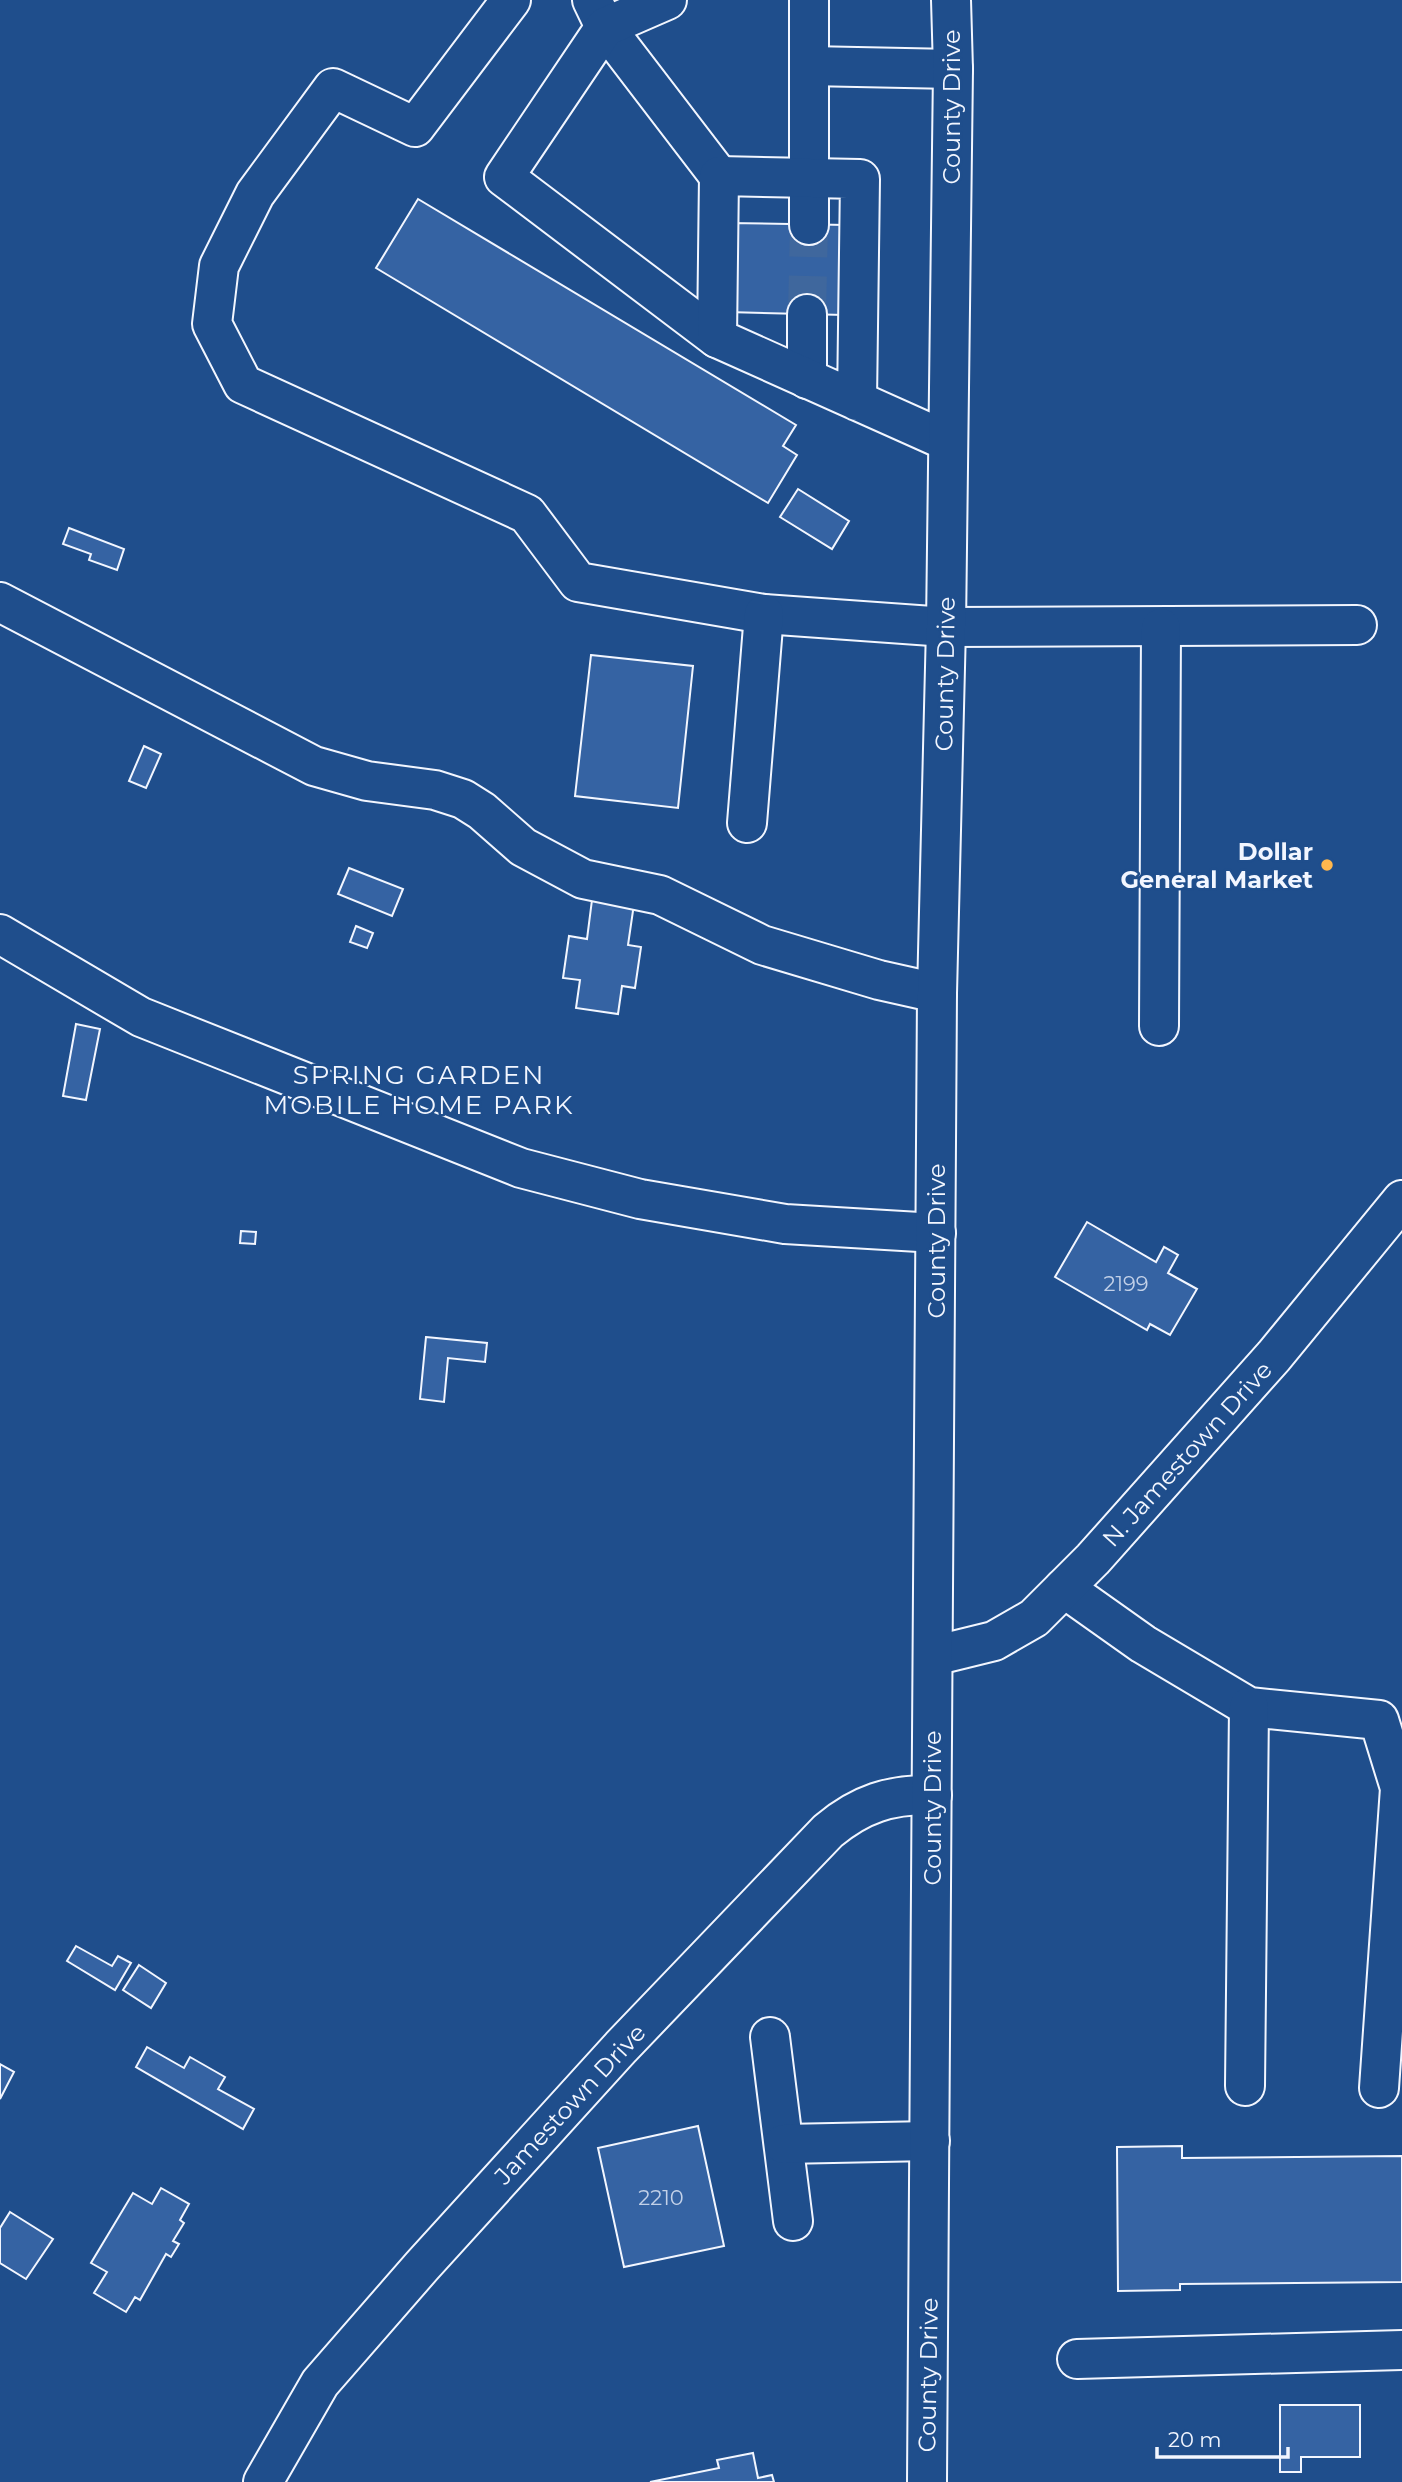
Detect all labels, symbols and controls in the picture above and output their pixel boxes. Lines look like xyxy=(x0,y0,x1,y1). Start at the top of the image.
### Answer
street label: County Drive xyxy=(937,30,966,184)
street label: County Drive xyxy=(929,596,961,752)
place label: Dollar General Market xyxy=(1121,837,1314,894)
marker: Dollar General Market xyxy=(1319,857,1335,873)
district label: SPRING GARDEN MOBILE HOME PARK xyxy=(263,1059,575,1121)
street label: County Drive xyxy=(922,1164,951,1318)
house number: 2199 xyxy=(1103,1271,1149,1296)
street label: N. Jamestown Drive xyxy=(1096,1355,1278,1553)
street label: County Drive xyxy=(918,1731,947,1885)
street label: Jamestown Drive xyxy=(488,2018,652,2191)
house number: 2210 xyxy=(638,2185,684,2210)
street label: County Drive xyxy=(912,2297,944,2453)
scale bar xyxy=(1157,2416,1288,2460)
text: 20 m xyxy=(1168,2427,1222,2452)

